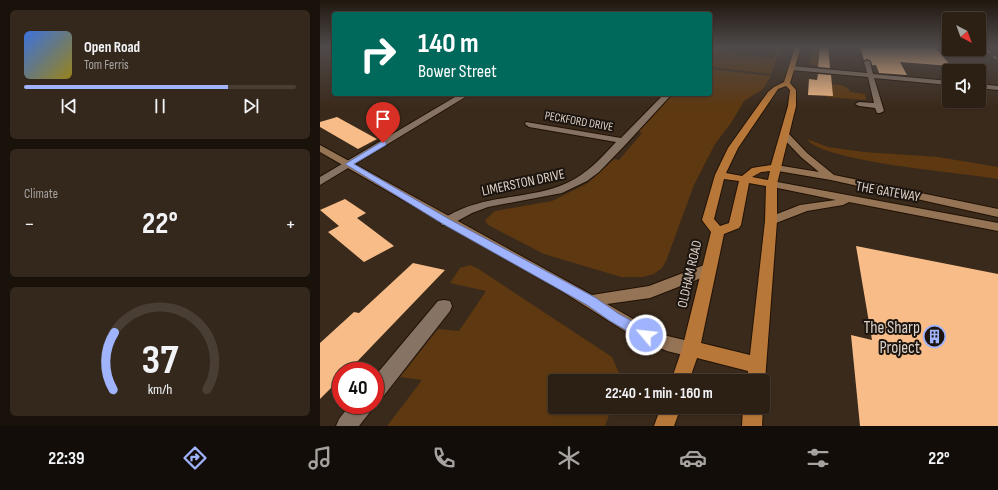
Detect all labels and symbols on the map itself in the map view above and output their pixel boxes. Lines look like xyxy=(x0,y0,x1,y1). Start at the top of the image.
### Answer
north arrow xyxy=(942,12,986,56)
pin xyxy=(366,102,400,143)
street label: PECKFORD DRIVE xyxy=(544,108,614,135)
street label: LIMERSTON DRIVE xyxy=(480,165,566,200)
street label: THE GATEWAY xyxy=(855,178,921,206)
street label: OLDHAM ROAD xyxy=(673,239,706,309)
position arrow xyxy=(625,314,667,356)
place label: The Sharp Project xyxy=(863,318,920,358)
building icon: The Sharp Project xyxy=(922,324,948,350)
speed limit sign: 40 xyxy=(332,362,384,414)

